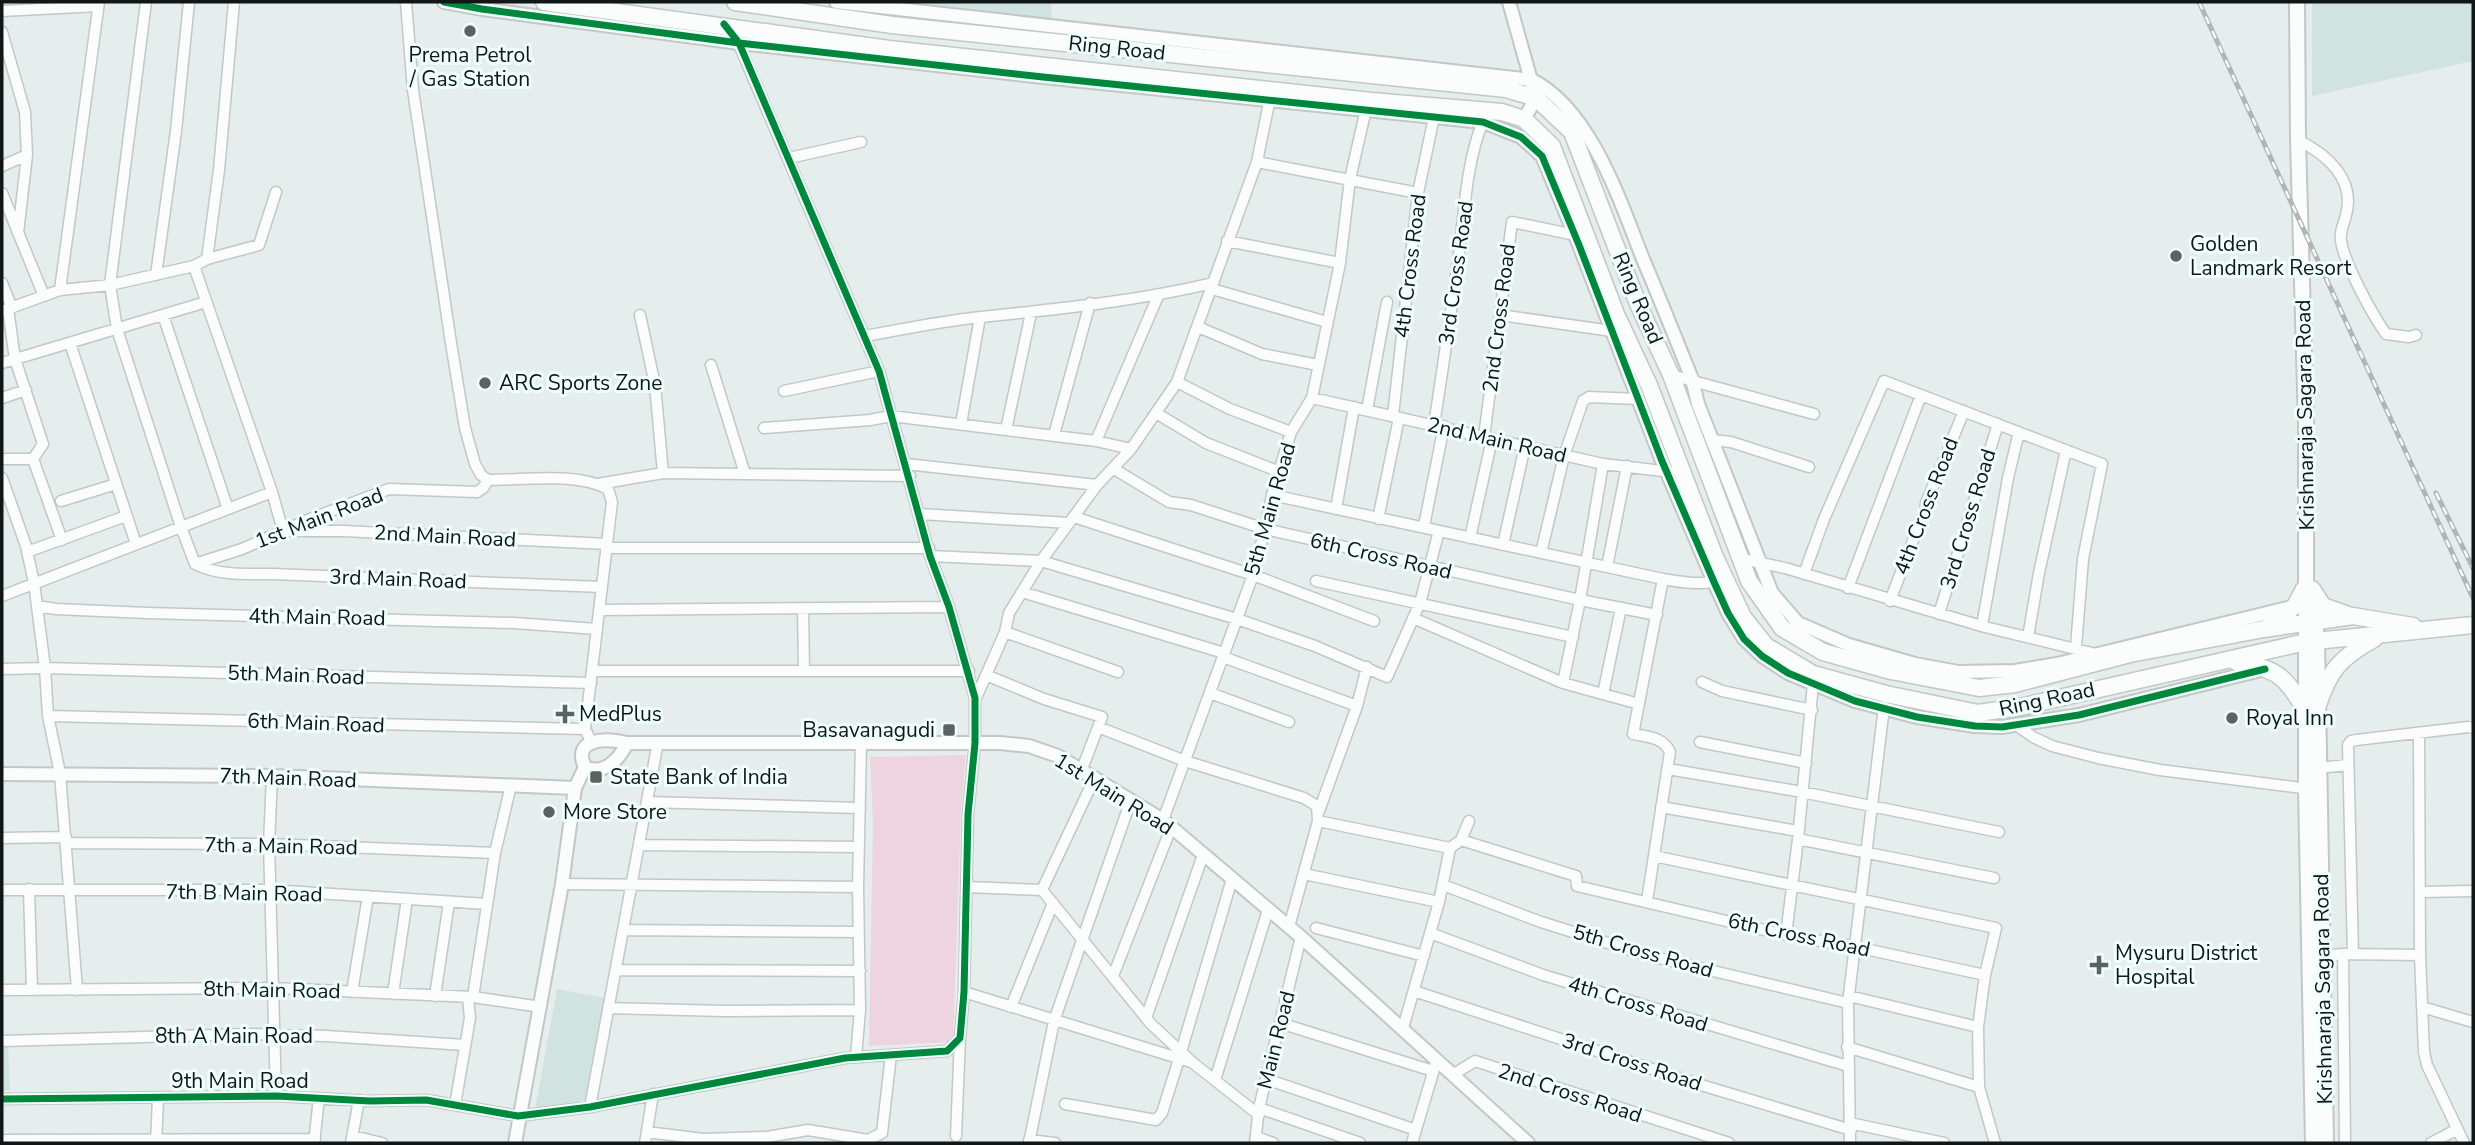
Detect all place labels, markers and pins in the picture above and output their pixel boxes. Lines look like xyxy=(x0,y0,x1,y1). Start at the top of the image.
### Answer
marker: Prema Petrol / Gas Station xyxy=(462,23,478,39)
place label: Prema Petrol / Gas Station xyxy=(409,41,532,93)
place label: Golden Landmark Resort xyxy=(2190,230,2352,282)
marker: Golden Landmark Resort xyxy=(2168,248,2184,264)
place label: ARC Sports Zone xyxy=(499,369,662,397)
marker: ARC Sports Zone xyxy=(477,375,493,391)
place label: MedPlus xyxy=(579,700,662,728)
place label: Royal Inn xyxy=(2246,704,2334,732)
marker: MedPlus xyxy=(557,706,573,722)
marker: Royal Inn xyxy=(2224,710,2240,726)
place label: Basavanagudi xyxy=(803,716,935,744)
marker: Basavanagudi xyxy=(941,722,957,738)
place label: State Bank of India xyxy=(610,763,788,791)
marker: State Bank of India xyxy=(588,769,604,785)
place label: More Store xyxy=(563,798,667,826)
marker: More Store xyxy=(541,804,557,820)
place label: Mysuru District Hospital xyxy=(2115,939,2258,991)
marker: Mysuru District Hospital xyxy=(2089,955,2109,975)

